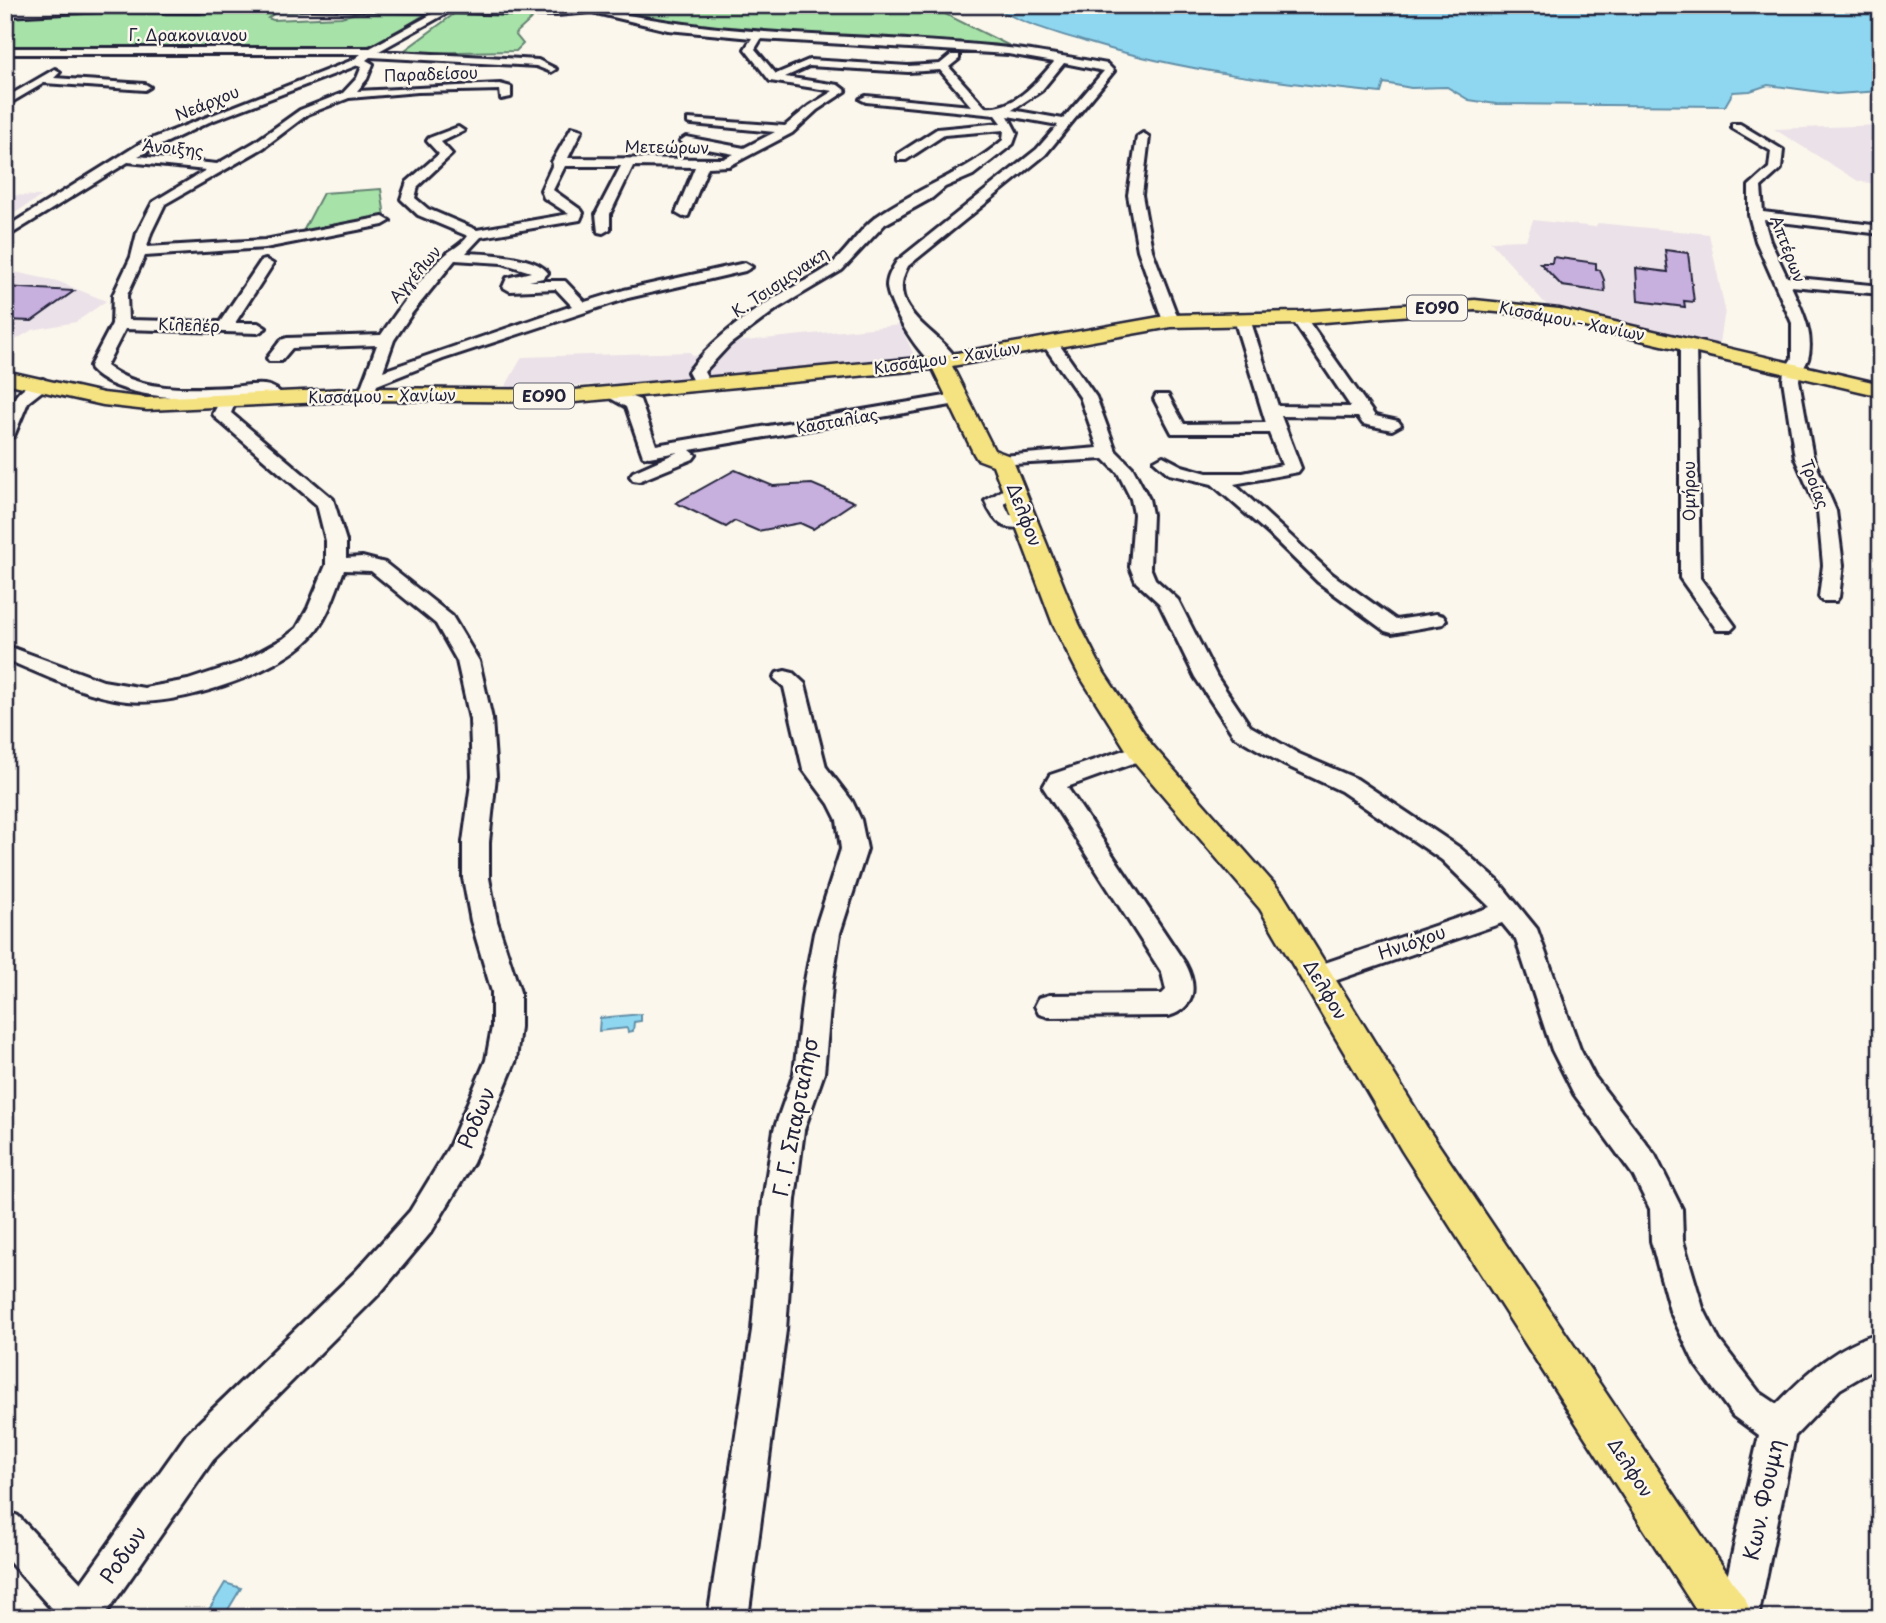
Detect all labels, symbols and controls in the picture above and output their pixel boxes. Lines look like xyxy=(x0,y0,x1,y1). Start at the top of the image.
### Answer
street label: Γ. Δρακονιανου xyxy=(129,22,247,46)
street label: Παραδείσου xyxy=(384,59,478,87)
street label: Νεάρχου xyxy=(171,78,242,126)
street label: Άνοιξης xyxy=(141,132,205,162)
street label: Μετεώρων xyxy=(624,133,710,159)
street label: Απτέρων xyxy=(1765,211,1813,286)
street label: Αγγέλων xyxy=(383,239,446,307)
street label: Κ. Τσισμςνακη xyxy=(726,240,833,322)
street label: Κισσάμου - Χανίων xyxy=(1497,294,1647,346)
road number: ΕΟ90 xyxy=(1407,296,1467,320)
street label: Κιλελέρ xyxy=(158,311,220,337)
street label: Κισσάμου - Χανίων xyxy=(872,335,1022,379)
street label: Κισσάμου - Χανίων xyxy=(308,382,456,408)
road number: ΕΟ90 xyxy=(514,384,574,408)
street label: Κασταλίας xyxy=(794,401,880,439)
street label: Τροίας xyxy=(1796,455,1836,512)
street label: Ομήρου xyxy=(1676,461,1700,521)
street label: Δελφον xyxy=(1001,479,1050,550)
street label: Ηνιόχου xyxy=(1374,917,1449,966)
street label: Δελφον xyxy=(1298,954,1355,1025)
street label: Γ. Γ. Σπαρταλησ xyxy=(763,1034,825,1199)
street label: Ροδων xyxy=(448,1081,502,1153)
street label: Δελφον xyxy=(1602,1432,1661,1502)
street label: Κων. Φουμη xyxy=(1734,1436,1791,1563)
street label: Ροδων xyxy=(91,1518,154,1589)

